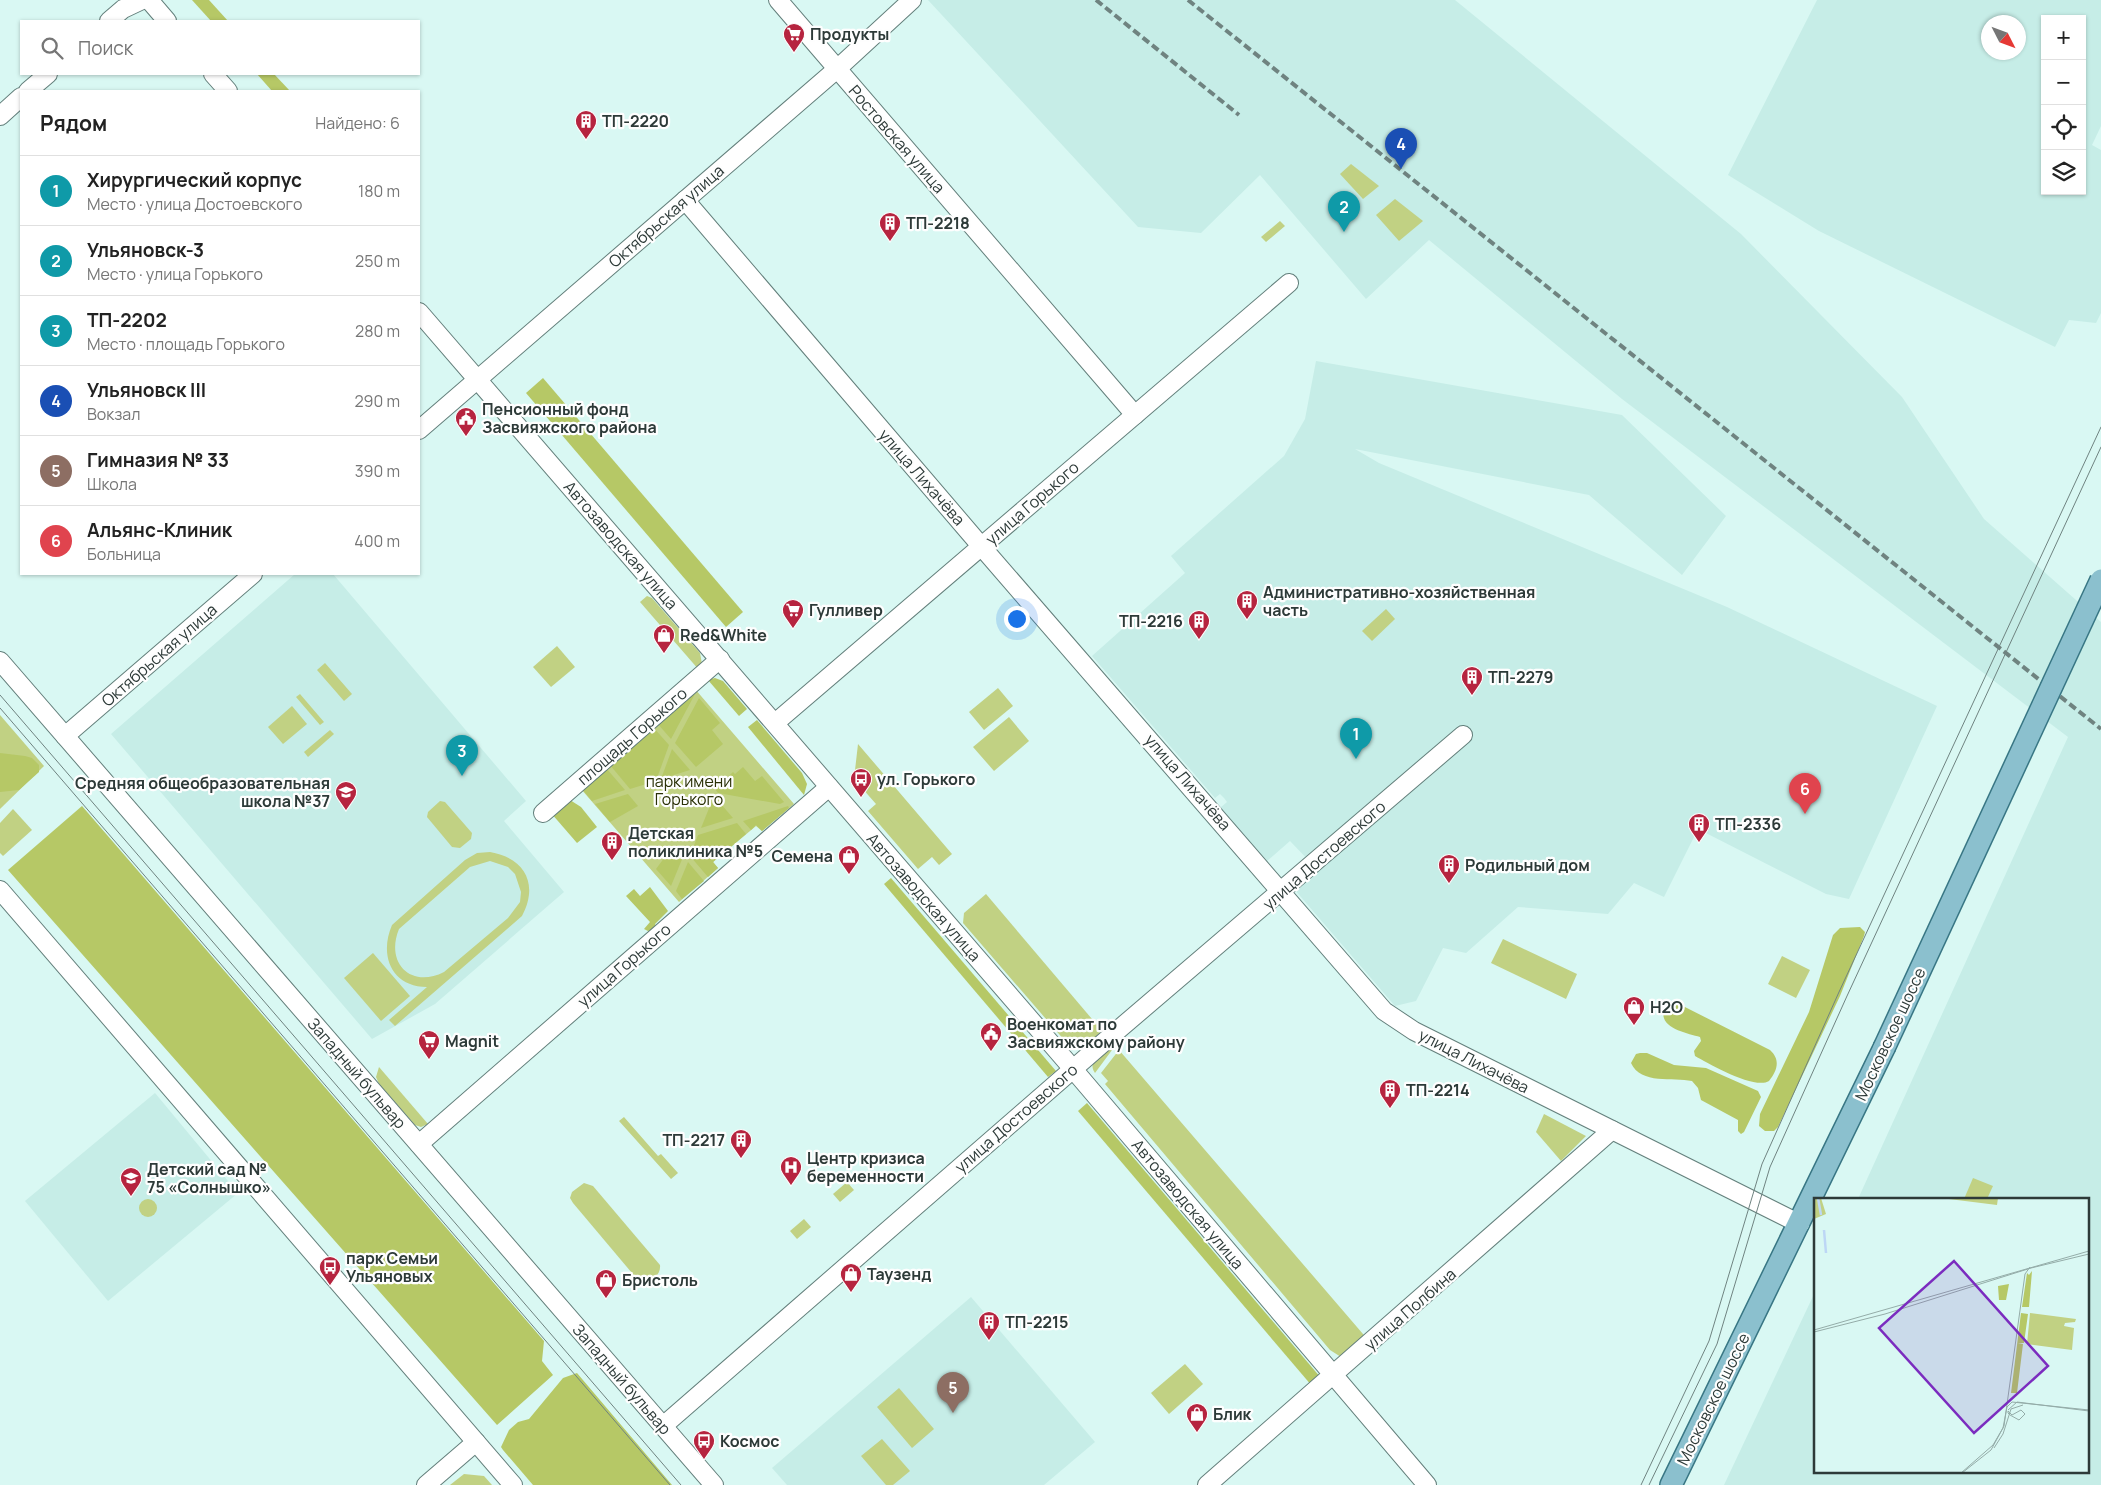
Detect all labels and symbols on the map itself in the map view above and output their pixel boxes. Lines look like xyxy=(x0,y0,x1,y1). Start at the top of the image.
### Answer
north arrow xyxy=(1981,15,2026,60)
supermarket icon: Продукты xyxy=(782,22,806,53)
place label: Продукты xyxy=(810,23,889,45)
street label: Ростовская улица xyxy=(844,80,950,198)
building icon: ТП-2220 xyxy=(574,109,598,140)
place label: ТП-2220 xyxy=(602,110,669,132)
pin: 4 xyxy=(1385,128,1417,169)
street label: Октябрьская улица xyxy=(604,160,728,272)
pin: 2 xyxy=(1328,191,1360,232)
building icon: ТП-2218 xyxy=(878,211,902,242)
place label: ТП-2218 xyxy=(906,212,970,234)
place label: Пенсионный фонд Засвияжского района xyxy=(482,398,657,438)
public building icon: Пенсионный фонд Засвияжского района xyxy=(454,406,478,437)
street label: улица Лихачёва xyxy=(874,424,970,530)
street label: улица Горького xyxy=(981,456,1083,550)
street label: Автозаводская улица xyxy=(559,476,683,614)
place label: Административно-хозяйственная часть xyxy=(1263,581,1535,621)
building icon: Административно-хозяйственная часть xyxy=(1235,589,1259,620)
supermarket icon: Гулливер xyxy=(781,598,805,629)
street label: Октябрьская улица xyxy=(97,599,221,711)
place label: Гулливер xyxy=(809,599,883,621)
your location xyxy=(1004,606,1030,632)
building icon: ТП-2216 xyxy=(1187,609,1211,640)
place label: ТП-2216 xyxy=(1119,610,1183,632)
shop icon: Red&White xyxy=(652,623,676,654)
place label: Red&White xyxy=(680,624,767,646)
building icon: ТП-2279 xyxy=(1460,665,1484,696)
place label: ТП-2279 xyxy=(1488,666,1554,688)
street label: площадь Горького xyxy=(572,682,692,790)
pin: 1 xyxy=(1340,718,1372,759)
street label: улица Лихачёва xyxy=(1140,729,1236,835)
pin: 3 xyxy=(446,735,478,776)
bus stop icon: ул. Горького xyxy=(849,767,873,798)
place label: ул. Горького xyxy=(877,768,976,790)
park label: парк имени Горького xyxy=(646,770,732,810)
place label: Средняя общеобразовательная школа №37 xyxy=(75,772,330,812)
pin: 6 xyxy=(1789,773,1821,814)
school or university icon: Средняя общеобразовательная школа №37 xyxy=(334,780,358,811)
street label: улица Достоевского xyxy=(1258,795,1390,915)
building icon: ТП-2336 xyxy=(1687,812,1711,843)
place label: ТП-2336 xyxy=(1715,813,1781,835)
place label: Детская поликлиника №5 xyxy=(628,822,763,862)
street label: Автозаводская улица xyxy=(862,828,986,966)
building icon: Детская поликлиника №5 xyxy=(600,830,624,861)
shop icon: Семена xyxy=(837,844,861,875)
place label: Семена xyxy=(771,845,833,867)
building icon: Родильный дом xyxy=(1437,853,1461,884)
place label: Родильный дом xyxy=(1465,854,1590,876)
street label: улица Горького xyxy=(573,918,675,1012)
street label: Московское шоссе xyxy=(1849,964,1931,1104)
shop icon: H2O xyxy=(1622,995,1646,1026)
place label: H2O xyxy=(1650,996,1683,1018)
street label: Западный бульвар xyxy=(303,1013,411,1133)
place label: Военкомат по Засвияжскому району xyxy=(1007,1013,1185,1053)
public building icon: Военкомат по Засвияжскому району xyxy=(979,1021,1003,1052)
street label: улица Лихачёва xyxy=(1415,1024,1533,1098)
supermarket icon: Magnit xyxy=(417,1029,441,1060)
place label: Magnit xyxy=(445,1030,499,1052)
street label: улица Достоевского xyxy=(950,1058,1082,1178)
building icon: ТП-2214 xyxy=(1378,1078,1402,1109)
place label: ТП-2214 xyxy=(1406,1079,1470,1101)
building icon: ТП-2217 xyxy=(729,1128,753,1159)
place label: ТП-2217 xyxy=(662,1129,725,1151)
street label: Автозаводская улица xyxy=(1127,1134,1249,1274)
place label: Центр кризиса беременности xyxy=(807,1147,925,1187)
hospital icon: Центр кризиса беременности xyxy=(779,1155,803,1186)
place label: Детский сад № 75 «Солнышко» xyxy=(147,1158,271,1198)
school or university icon: Детский сад № 75 «Солнышко» xyxy=(119,1166,143,1197)
inset map xyxy=(1814,1198,2088,1472)
place label: парк Семьи Ульяновых xyxy=(346,1247,438,1287)
bus stop icon: парк Семьи Ульяновых xyxy=(318,1255,342,1286)
shop icon: Таузенд xyxy=(839,1262,863,1293)
place label: Таузенд xyxy=(867,1263,931,1285)
street label: улица Полбина xyxy=(1359,1263,1461,1355)
shop icon: Бристоль xyxy=(594,1268,618,1299)
place label: Бристоль xyxy=(622,1269,698,1291)
building icon: ТП-2215 xyxy=(977,1310,1001,1341)
place label: ТП-2215 xyxy=(1005,1311,1068,1333)
street label: Западный бульвар xyxy=(568,1319,676,1439)
street label: Московское шоссе xyxy=(1671,1329,1755,1469)
pin: 5 xyxy=(937,1372,969,1413)
shop icon: Блик xyxy=(1185,1402,1209,1433)
place label: Блик xyxy=(1213,1403,1252,1425)
bus stop icon: Космос xyxy=(692,1429,716,1460)
place label: Космос xyxy=(720,1430,780,1452)

